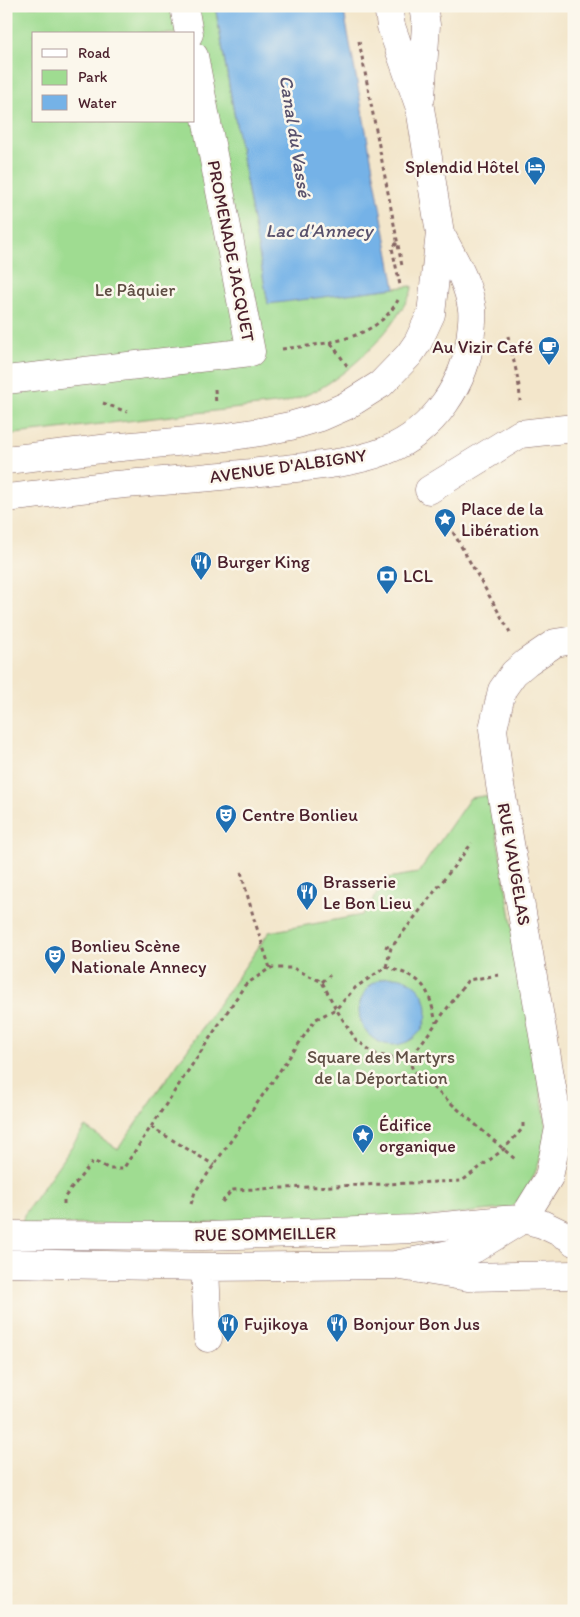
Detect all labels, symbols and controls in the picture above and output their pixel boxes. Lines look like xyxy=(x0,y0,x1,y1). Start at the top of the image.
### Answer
legend xyxy=(32,32,195,122)
text: Road xyxy=(78,44,111,62)
text: Park xyxy=(78,68,108,86)
water label: Canal du Vassé xyxy=(275,73,317,200)
text: Water xyxy=(78,94,117,112)
hotel icon: Splendid Hôtel xyxy=(523,155,547,186)
place label: Splendid Hôtel xyxy=(405,156,519,178)
street label: PROMENADE JACQUET xyxy=(203,158,259,344)
water label: Lac d'Annecy xyxy=(266,219,374,242)
park label: Le Pâquier xyxy=(95,279,175,301)
cafe icon: Au Vizir Café xyxy=(537,335,561,366)
place label: Au Vizir Café xyxy=(432,336,533,358)
street label: AVENUE D'ALBIGNY xyxy=(208,444,369,488)
place label: Place de la Libération xyxy=(461,498,544,541)
place icon: Place de la Libération xyxy=(433,507,457,538)
restaurant icon: Burger King xyxy=(189,550,213,581)
place label: Burger King xyxy=(217,551,311,573)
bank icon: LCL xyxy=(375,564,399,595)
place label: LCL xyxy=(403,565,433,587)
street label: RUE VAUGELAS xyxy=(492,801,536,927)
theatre icon: Centre Bonlieu xyxy=(214,803,238,834)
place label: Centre Bonlieu xyxy=(242,804,358,826)
place label: Brasserie Le Bon Lieu xyxy=(323,871,412,914)
restaurant icon: Brasserie Le Bon Lieu xyxy=(295,880,319,911)
place label: Bonlieu Scène Nationale Annecy xyxy=(71,935,207,978)
theatre icon: Bonlieu Scène Nationale Annecy xyxy=(43,944,67,975)
park label: Square des Martyrs de la Déportation xyxy=(307,1046,455,1089)
place label: Édifice organique xyxy=(379,1114,456,1157)
place icon: Édifice organique xyxy=(351,1123,375,1154)
street label: RUE SOMMEILLER xyxy=(194,1222,336,1246)
restaurant icon: Fujikoya xyxy=(216,1312,240,1343)
restaurant icon: Bonjour Bon Jus xyxy=(325,1312,349,1343)
place label: Fujikoya xyxy=(244,1313,309,1335)
place label: Bonjour Bon Jus xyxy=(353,1313,480,1335)

